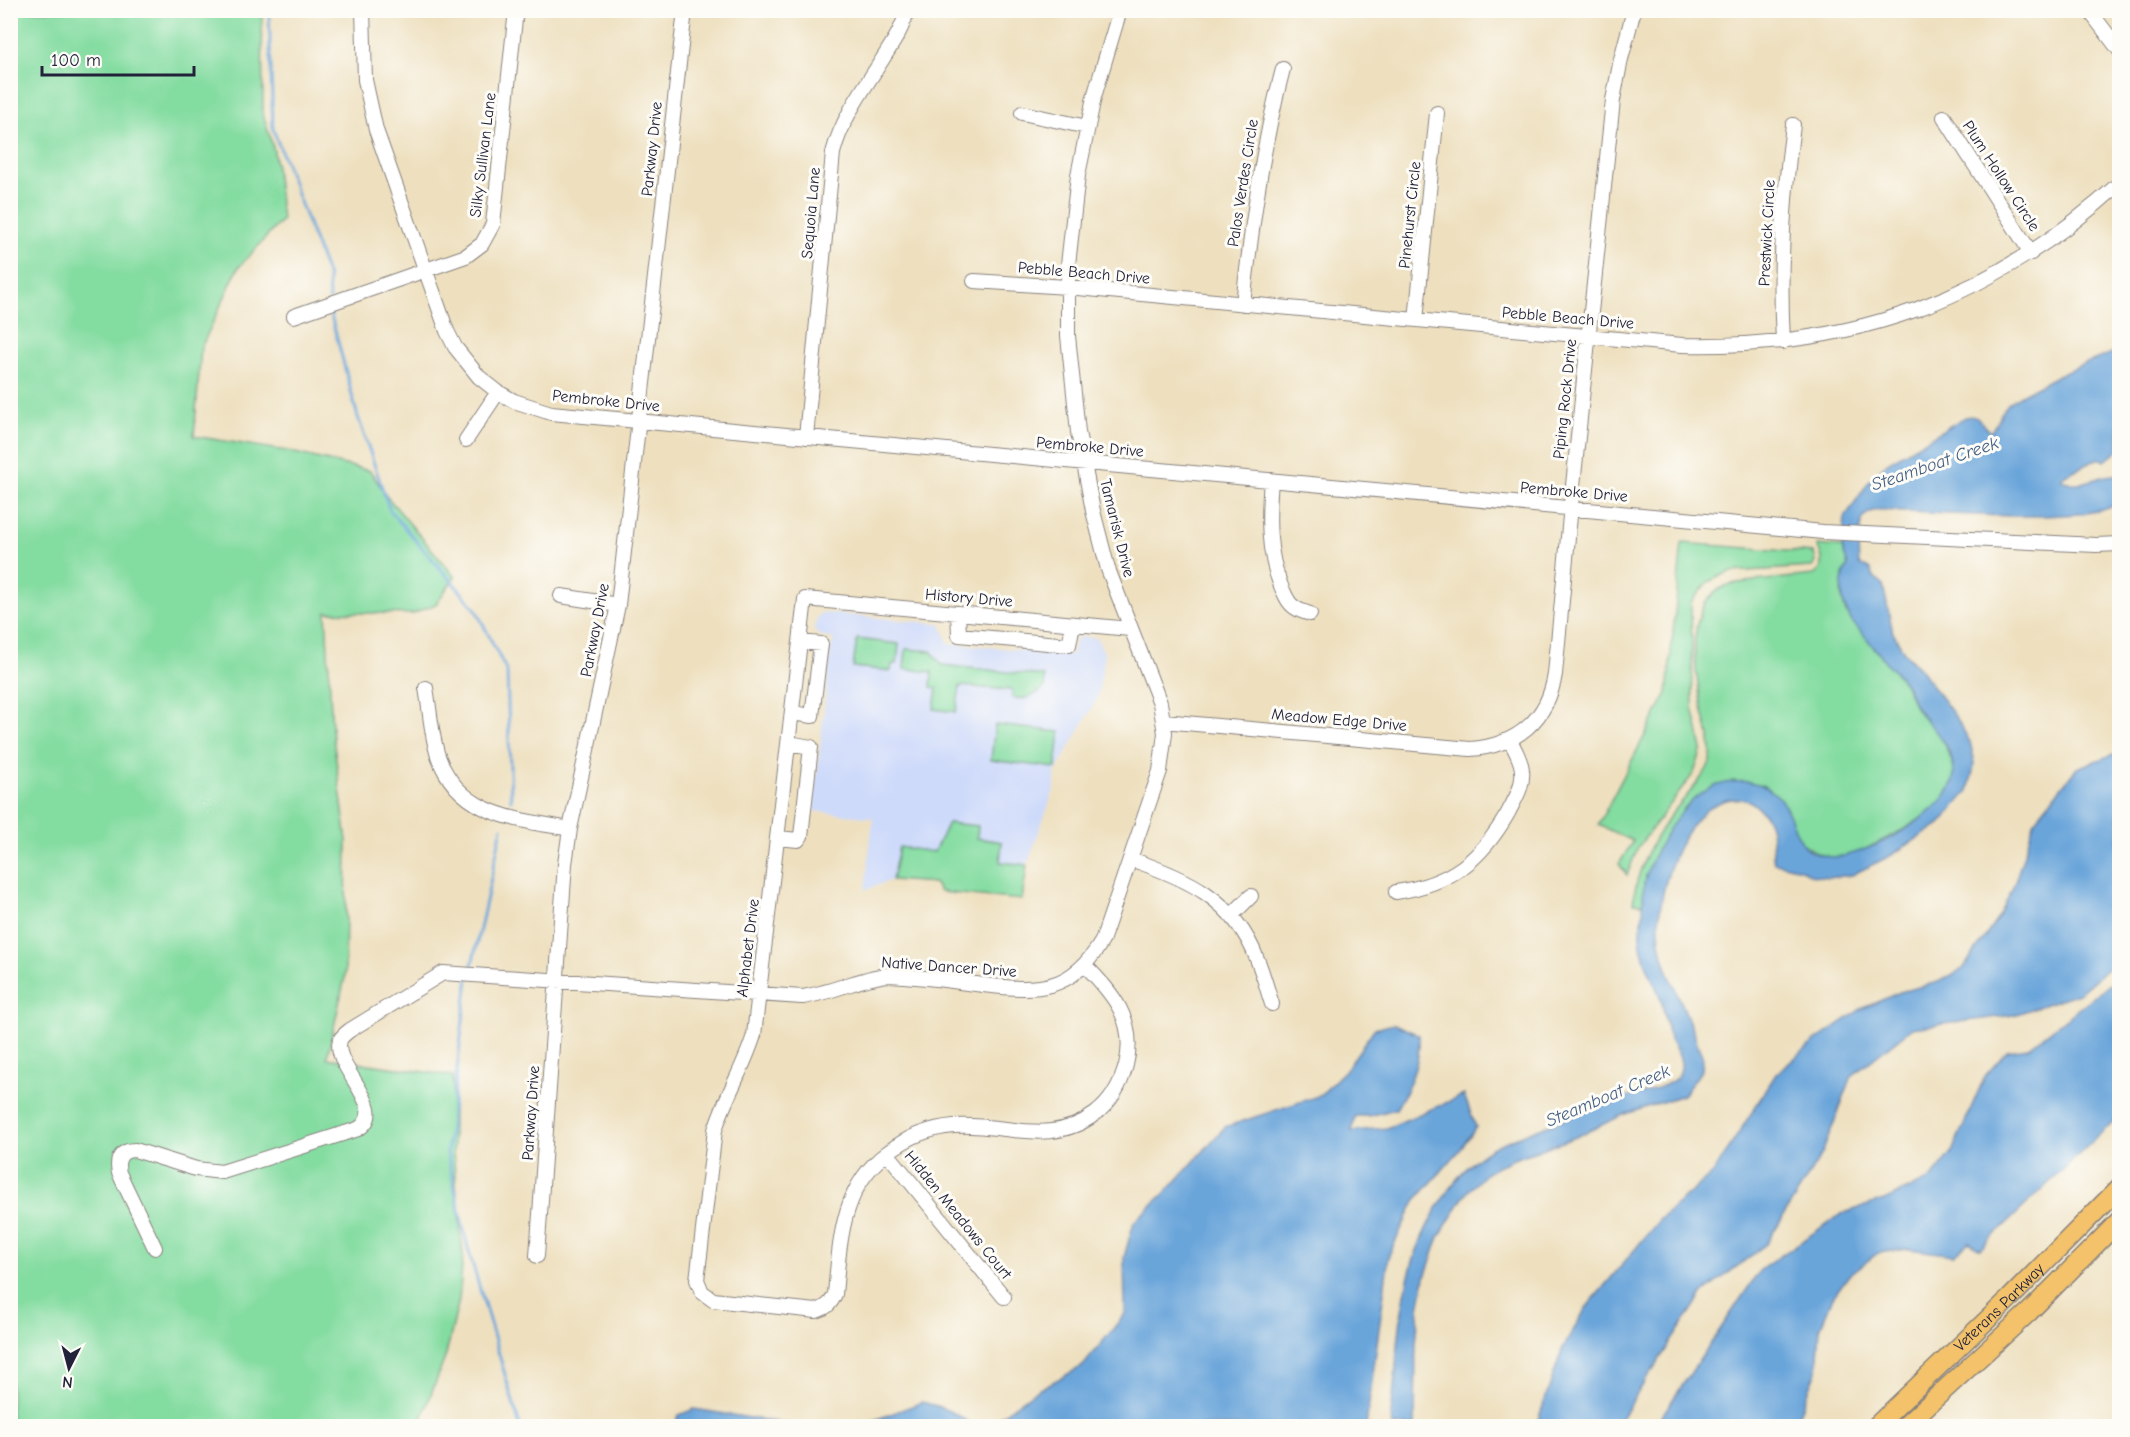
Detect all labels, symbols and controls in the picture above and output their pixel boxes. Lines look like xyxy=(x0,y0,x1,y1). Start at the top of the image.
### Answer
scale bar xyxy=(42,39,194,77)
text: 100 m xyxy=(51,50,101,71)
street label: Silky Sullivan Lane xyxy=(466,92,500,218)
street label: Parkway Drive xyxy=(638,101,666,197)
street label: Plum Hollow Circle xyxy=(1959,117,2043,235)
street label: Palos Verdes Circle xyxy=(1224,118,1262,248)
street label: Pinehurst Circle xyxy=(1395,161,1425,269)
street label: Sequoia Lane xyxy=(798,166,824,260)
street label: Prestwick Circle xyxy=(1755,179,1779,287)
street label: Pebble Beach Drive xyxy=(1017,258,1151,288)
street label: Pebble Beach Drive xyxy=(1501,303,1635,333)
street label: Piping Rock Drive xyxy=(1550,338,1580,460)
street label: Pembroke Drive xyxy=(551,386,661,416)
water label: Steamboat Creek xyxy=(1869,432,2002,496)
street label: Pembroke Drive xyxy=(1035,433,1145,461)
street label: Tamarisk Drive xyxy=(1096,477,1138,579)
street label: Pembroke Drive xyxy=(1519,478,1629,506)
street label: Parkway Drive xyxy=(577,582,613,678)
street label: History Drive xyxy=(925,585,1013,611)
street label: Meadow Edge Drive xyxy=(1271,705,1407,735)
street label: Alphabet Drive xyxy=(733,898,763,998)
street label: Native Dancer Drive xyxy=(881,953,1017,981)
water label: Steamboat Creek xyxy=(1543,1060,1674,1132)
street label: Parkway Drive xyxy=(519,1065,543,1161)
street label: Hidden Meadows Court xyxy=(901,1147,1016,1283)
street label: Veterans Parkway xyxy=(1951,1259,2049,1355)
north arrow xyxy=(39,1338,99,1398)
text: N xyxy=(61,1372,74,1391)

